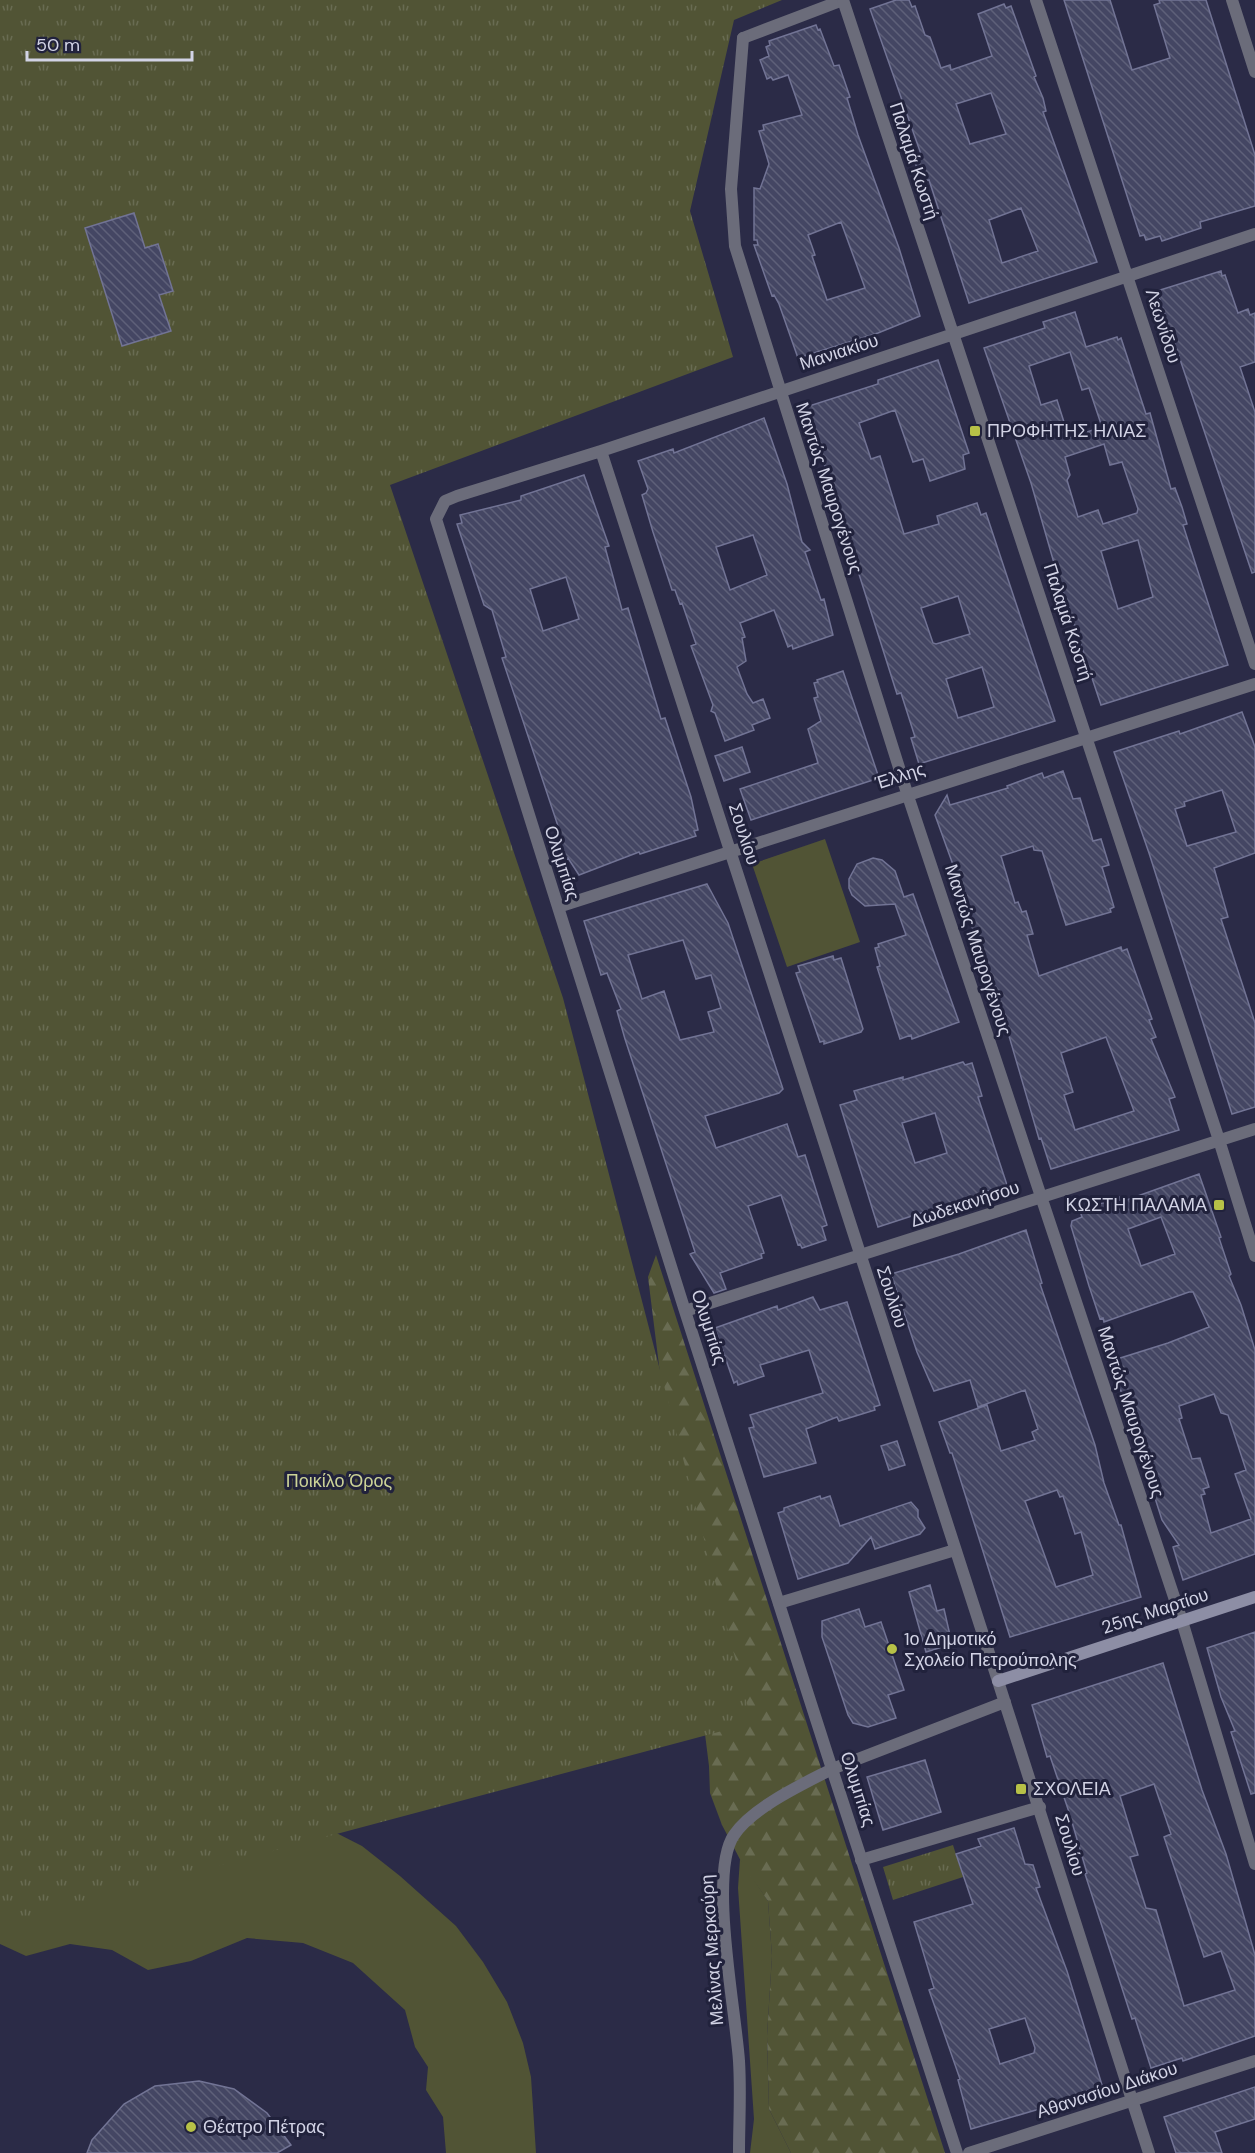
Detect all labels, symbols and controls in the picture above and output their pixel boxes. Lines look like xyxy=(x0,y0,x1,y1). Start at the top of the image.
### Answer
scale bar xyxy=(27,24,192,62)
text: 50 m xyxy=(36,33,80,57)
street label: Παλαμά Κωστή xyxy=(884,99,944,223)
street label: Λεωνίδου xyxy=(1140,286,1186,366)
street label: Μανιακίου xyxy=(796,328,882,376)
street label: Μαντώς Μαυρογένους xyxy=(790,399,868,577)
place label: ΠΡΟΦΗΤΗΣ ΗΛΙΑΣ xyxy=(987,419,1146,443)
marker: ΠΡΟΦΗΤΗΣ ΗΛΙΑΣ xyxy=(968,424,982,438)
street label: Παλαμά Κωστή xyxy=(1038,560,1098,684)
street label: Έλλης xyxy=(871,757,928,796)
street label: Σουλίου xyxy=(723,800,765,868)
street label: Ολυμπίας xyxy=(539,822,585,904)
street label: Μαντώς Μαυρογένους xyxy=(939,861,1017,1039)
street label: Δωδεκανήσου xyxy=(907,1175,1023,1233)
place label: ΚΩΣΤΗ ΠΑΛΑΜΑ xyxy=(1066,1193,1207,1217)
marker: ΚΩΣΤΗ ΠΑΛΑΜΑ xyxy=(1212,1198,1226,1212)
street label: Σουλίου xyxy=(871,1263,913,1331)
street label: Ολυμπίας xyxy=(686,1286,732,1368)
street label: Μαντώς Μαυρογένους xyxy=(1092,1323,1170,1501)
park label: Ποικίλο Όρος xyxy=(286,1469,393,1493)
street label: 25ης Μαρτίου xyxy=(1098,1582,1212,1640)
place label: 1ο Δημοτικό Σχολείο Πετρούπολης xyxy=(904,1627,1077,1672)
marker: 1ο Δημοτικό Σχολείο Πετρούπολης xyxy=(885,1642,899,1656)
street label: Ολυμπίας xyxy=(835,1748,881,1830)
place label: ΣΧΟΛΕΙΑ xyxy=(1033,1777,1111,1801)
marker: ΣΧΟΛΕΙΑ xyxy=(1014,1782,1028,1796)
street label: Σουλίου xyxy=(1049,1811,1091,1879)
street label: Μελίνας Μερκούρη xyxy=(695,1874,729,2026)
street label: Αθανασίου Διάκου xyxy=(1034,2056,1180,2124)
place label: Θέατρο Πέτρας xyxy=(203,2115,325,2139)
marker: Θέατρο Πέτρας xyxy=(184,2120,198,2134)

